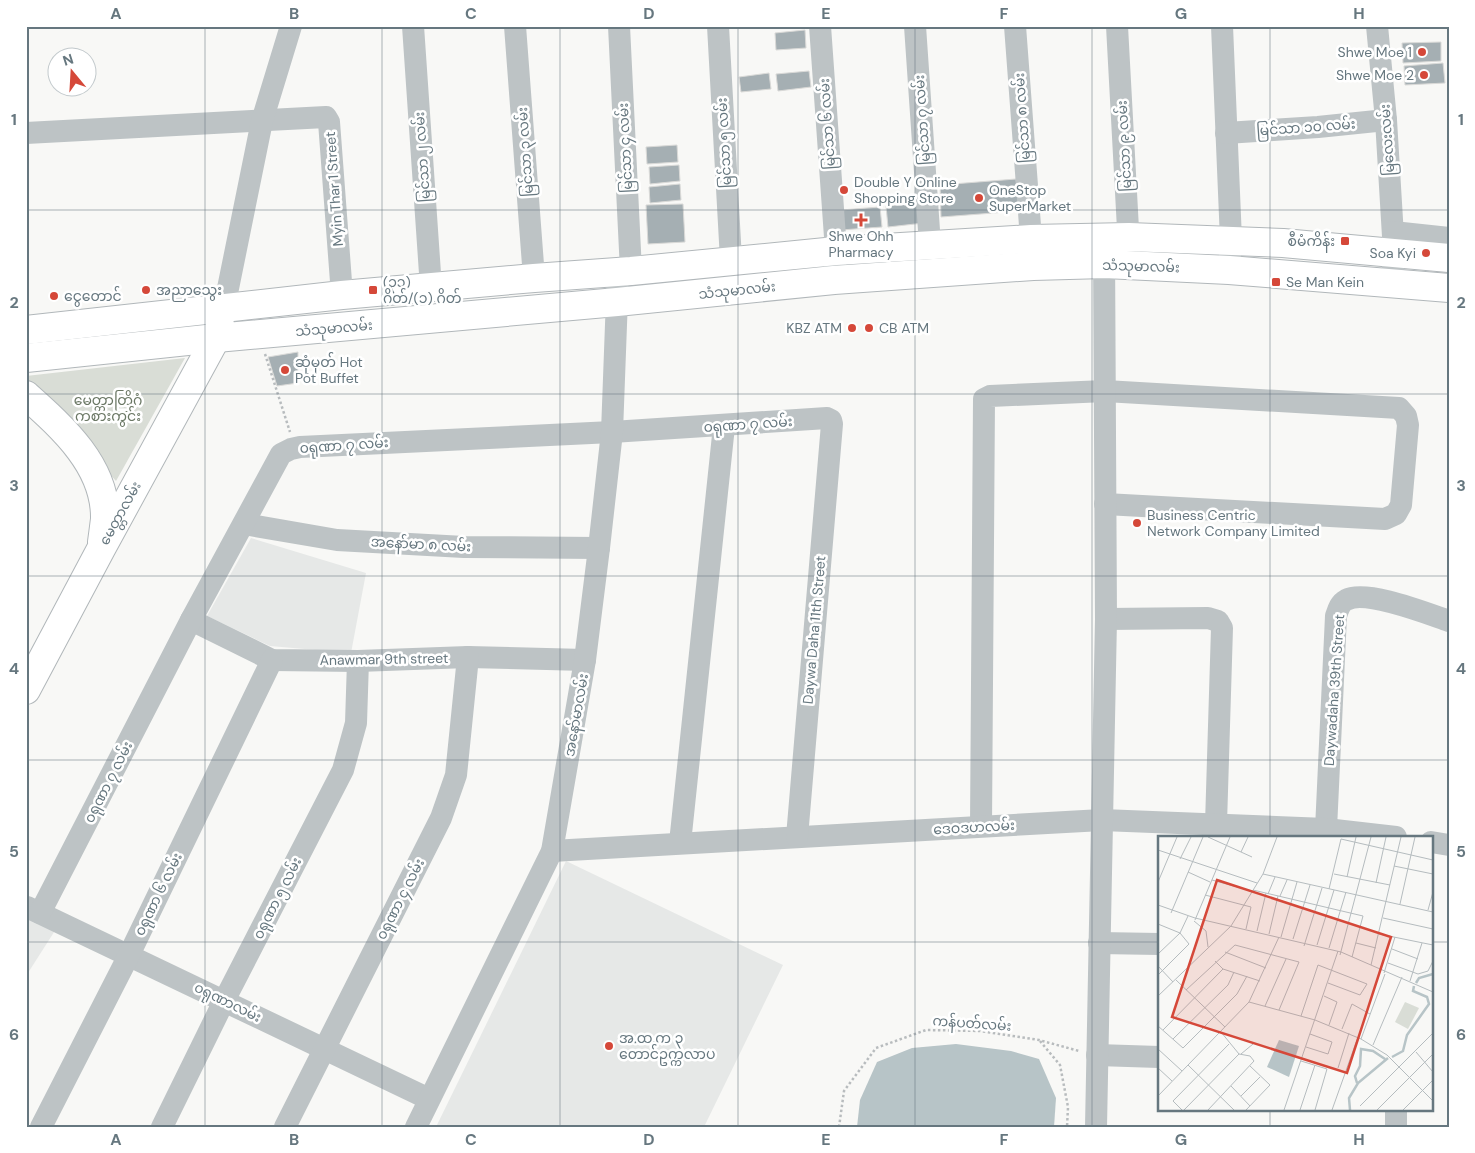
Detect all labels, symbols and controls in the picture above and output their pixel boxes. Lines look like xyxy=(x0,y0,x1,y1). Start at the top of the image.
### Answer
text: A xyxy=(110,3,122,24)
text: B xyxy=(289,3,299,24)
text: C xyxy=(465,3,477,24)
text: D xyxy=(643,3,655,24)
text: E xyxy=(821,3,831,24)
text: F xyxy=(1000,3,1009,24)
text: G xyxy=(1175,3,1187,24)
text: H xyxy=(1353,3,1365,24)
place label: Shwe Moe 1 xyxy=(1338,43,1412,61)
marker: Shwe Moe 1 xyxy=(1416,46,1428,58)
north arrow xyxy=(48,48,98,98)
text: N xyxy=(60,49,76,70)
place label: Shwe Moe 2 xyxy=(1336,66,1414,84)
marker: Shwe Moe 2 xyxy=(1418,69,1430,81)
street label: မြင်သာ ၈ လမ်း xyxy=(1009,72,1037,164)
street label: မြင်သာ ၇ လမ်း xyxy=(909,74,937,166)
street label: မြင်သာ ၆ လမ်း xyxy=(814,78,842,170)
street label: မြင်သာ ၅ လမ်း xyxy=(712,97,738,189)
street label: မြင်သာ ၉ လမ်း xyxy=(1112,100,1138,192)
street label: မြင်သာ ၄ လမ်း xyxy=(613,102,639,194)
street label: မြလေးလမ်း xyxy=(1375,103,1401,177)
street label: မြင်သာ ၃ လမ်း xyxy=(512,106,540,198)
text: 1 xyxy=(11,109,17,130)
text: 1 xyxy=(1458,109,1464,130)
street label: မြင်သာ ၂ လမ်း xyxy=(409,111,437,203)
street label: မြင်သာ ၁၀ လမ်း xyxy=(1256,114,1356,142)
street label: Myin Thar 1 Street xyxy=(321,131,347,247)
place label: Double Y Online Shopping Store xyxy=(854,173,957,207)
place label: OneStop SuperMarket xyxy=(989,181,1071,215)
marker: Double Y Online Shopping Store xyxy=(838,184,850,196)
marker: OneStop SuperMarket xyxy=(973,192,985,204)
marker: Shwe Ohh Pharmacy xyxy=(855,214,867,226)
place label: Shwe Ohh Pharmacy xyxy=(828,227,894,261)
place label: စီမံကိန်း xyxy=(1288,231,1335,253)
marker: စီမံကိန်း xyxy=(1339,235,1351,247)
place label: Soa Kyi xyxy=(1370,244,1416,262)
marker: Soa Kyi xyxy=(1420,247,1432,259)
street label: သံသုမာလမ်း xyxy=(1102,255,1180,279)
place label: (၃၁) ဂိတ်/(၁) ဂိတ် xyxy=(383,273,462,307)
place label: Se Man Kein xyxy=(1286,273,1364,291)
street label: သံသုမာလမ်း xyxy=(697,276,777,306)
marker: Se Man Kein xyxy=(1270,276,1282,288)
place label: အညာသွေး xyxy=(156,281,222,302)
marker: အညာသွေး xyxy=(140,284,152,296)
marker: (၃၁) ဂိတ်/(၁) ဂိတ် xyxy=(367,284,379,296)
place label: ငွေတောင် xyxy=(64,286,122,307)
marker: ငွေတောင် xyxy=(48,290,60,302)
text: 2 xyxy=(9,292,19,313)
text: 2 xyxy=(1456,292,1466,313)
street label: သံသုမာလမ်း xyxy=(295,315,374,343)
place label: KBZ ATM xyxy=(786,319,842,337)
place label: CB ATM xyxy=(879,319,929,337)
marker: KBZ ATM xyxy=(846,322,858,334)
marker: CB ATM xyxy=(863,322,875,334)
place label: ဆုံမှတ် Hot Pot Buffet xyxy=(295,352,363,387)
marker: ဆုံမှတ် Hot Pot Buffet xyxy=(279,364,291,376)
park label: မေတ္တာတြိဂံ ကစားကွင်း xyxy=(74,390,142,427)
street label: ၀ရုဏာ ၇ လမ်း xyxy=(703,411,793,439)
street label: ၀ရုဏာ ၇ လမ်း xyxy=(299,432,389,460)
text: 3 xyxy=(9,475,19,496)
text: 3 xyxy=(1456,475,1466,496)
street label: မေတ္တာလမ်း xyxy=(94,477,148,550)
place label: Business Centric Network Company Limited xyxy=(1147,506,1320,540)
marker: Business Centric Network Company Limited xyxy=(1131,517,1143,529)
street label: အနော်မာ ၈ လမ်း xyxy=(370,531,472,559)
street label: Daywa Daha 11th Street xyxy=(799,555,829,705)
street label: Daywadaha 39th Street xyxy=(1320,613,1348,767)
street label: Anawmar 9th street xyxy=(319,649,449,669)
text: 4 xyxy=(9,658,19,679)
text: 4 xyxy=(1456,658,1466,679)
street label: အနော်မာလမ်း xyxy=(559,672,595,758)
street label: ၀ရုဏာ ၇ လမ်း xyxy=(79,738,139,827)
street label: ဒေဝဒဟလမ်း xyxy=(933,815,1015,838)
inset map xyxy=(1158,836,1432,1110)
text: 5 xyxy=(9,841,19,862)
text: 5 xyxy=(1456,841,1466,862)
street label: ၀ရုဏာ ၆ လမ်း xyxy=(129,849,189,940)
street label: ၀ရုဏာ ၅ လမ်း xyxy=(248,854,308,943)
street label: ၀ရုဏာ ၄ လမ်း xyxy=(371,855,431,944)
street label: ၀ရုဏာလမ်း xyxy=(190,977,265,1029)
street label: ကန်ပတ်လမ်း xyxy=(932,1010,1012,1038)
text: 6 xyxy=(9,1024,19,1045)
text: 6 xyxy=(1456,1024,1466,1045)
place label: အ.ထ.က ၃ တောင်ဥက္ကလာပ xyxy=(619,1029,715,1066)
marker: အ.ထ.က ၃ တောင်ဥက္ကလာပ xyxy=(603,1040,615,1052)
text: A xyxy=(110,1129,122,1150)
text: B xyxy=(289,1129,299,1150)
text: C xyxy=(465,1129,477,1150)
text: D xyxy=(643,1129,655,1150)
text: E xyxy=(821,1129,831,1150)
text: F xyxy=(1000,1129,1009,1150)
text: G xyxy=(1175,1129,1187,1150)
text: H xyxy=(1353,1129,1365,1150)

